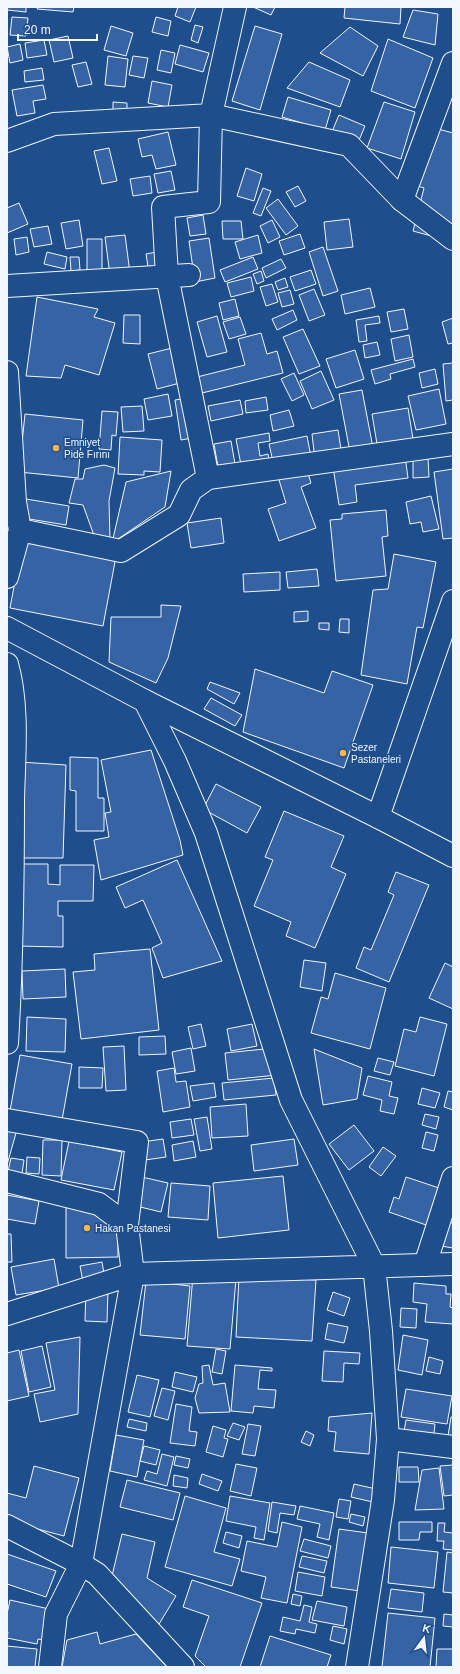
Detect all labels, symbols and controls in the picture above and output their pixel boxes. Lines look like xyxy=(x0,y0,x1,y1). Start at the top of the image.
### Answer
scale bar xyxy=(18,16,97,42)
text: 20 m xyxy=(24,23,51,37)
place label: Emniyet Pide Fırını xyxy=(64,437,110,460)
marker: Emniyet Pide Fırını xyxy=(51,443,61,453)
place label: Sezer Pastaneleri xyxy=(351,742,401,765)
marker: Sezer Pastaneleri xyxy=(338,748,348,758)
marker: Hakan Pastanesi xyxy=(82,1223,92,1233)
place label: Hakan Pastanesi xyxy=(95,1223,171,1234)
north arrow xyxy=(404,1618,444,1658)
text: K xyxy=(421,1622,432,1635)

